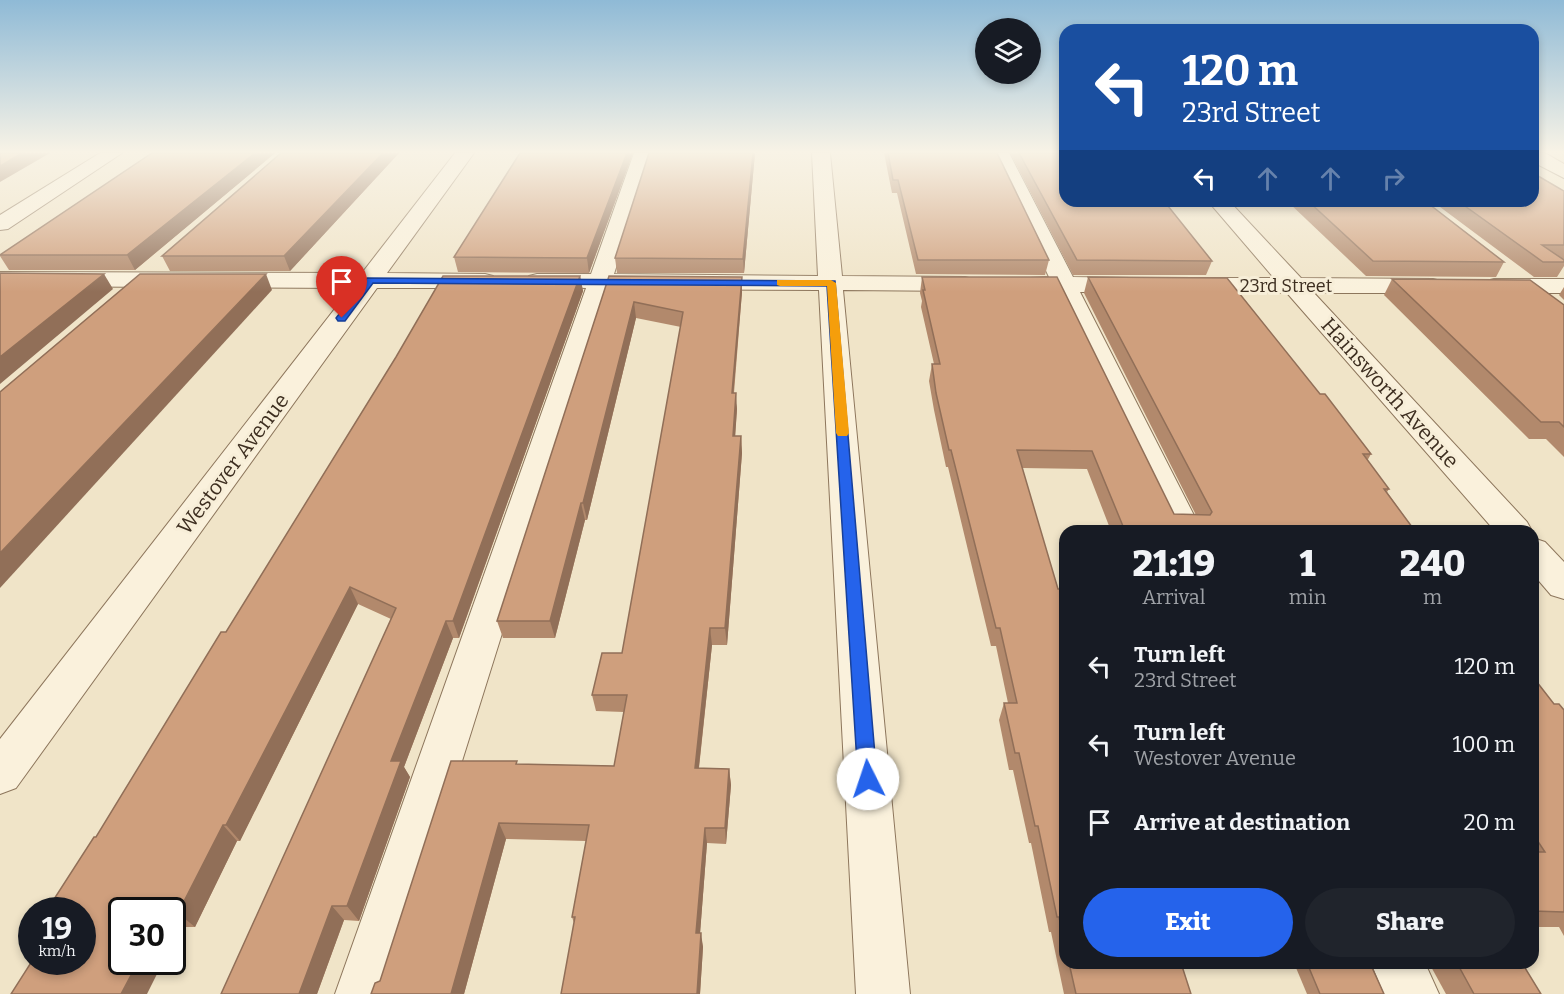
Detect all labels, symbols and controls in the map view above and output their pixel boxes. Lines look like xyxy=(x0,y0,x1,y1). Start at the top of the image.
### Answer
map controls xyxy=(975,18,1041,84)
button: layers xyxy=(975,18,1041,84)
text: 120 m xyxy=(1182,46,1298,96)
icon: left xyxy=(1083,48,1161,126)
text: 23rd Street xyxy=(1182,97,1320,129)
icon: left xyxy=(1188,162,1221,195)
icon: ahead xyxy=(1251,162,1284,195)
icon: ahead xyxy=(1314,162,1347,195)
icon: right xyxy=(1377,162,1410,195)
pin xyxy=(316,256,367,318)
icon: arrive xyxy=(325,265,358,298)
street label: 23rd Street xyxy=(1240,275,1333,297)
street label: Hainsworth Avenue xyxy=(1316,312,1464,474)
street label: Westover Avenue xyxy=(171,388,295,540)
text: 21:19 xyxy=(1132,542,1215,586)
text: 1 xyxy=(1299,542,1315,586)
text: 240 xyxy=(1400,542,1465,586)
text: Arrival xyxy=(1142,585,1206,609)
text: min xyxy=(1289,585,1326,609)
text: m xyxy=(1423,585,1442,609)
text: Turn left xyxy=(1134,641,1226,668)
icon: left xyxy=(1083,650,1116,683)
text: 120 m xyxy=(1455,653,1515,680)
text: 23rd Street xyxy=(1134,668,1237,692)
text: Turn left xyxy=(1134,719,1226,746)
icon: left xyxy=(1083,728,1116,761)
text: 100 m xyxy=(1452,731,1515,758)
text: Westover Avenue xyxy=(1134,746,1296,770)
position arrow xyxy=(836,747,900,811)
icon: arrive xyxy=(1083,806,1116,839)
text: Arrive at destination xyxy=(1134,809,1350,836)
text: 20 m xyxy=(1464,809,1515,836)
button: Exit xyxy=(1083,888,1293,957)
button: Share xyxy=(1305,888,1515,957)
speed limit sign: 30 xyxy=(108,897,186,975)
text: 19 xyxy=(42,911,72,947)
text: km/h xyxy=(38,942,76,960)

